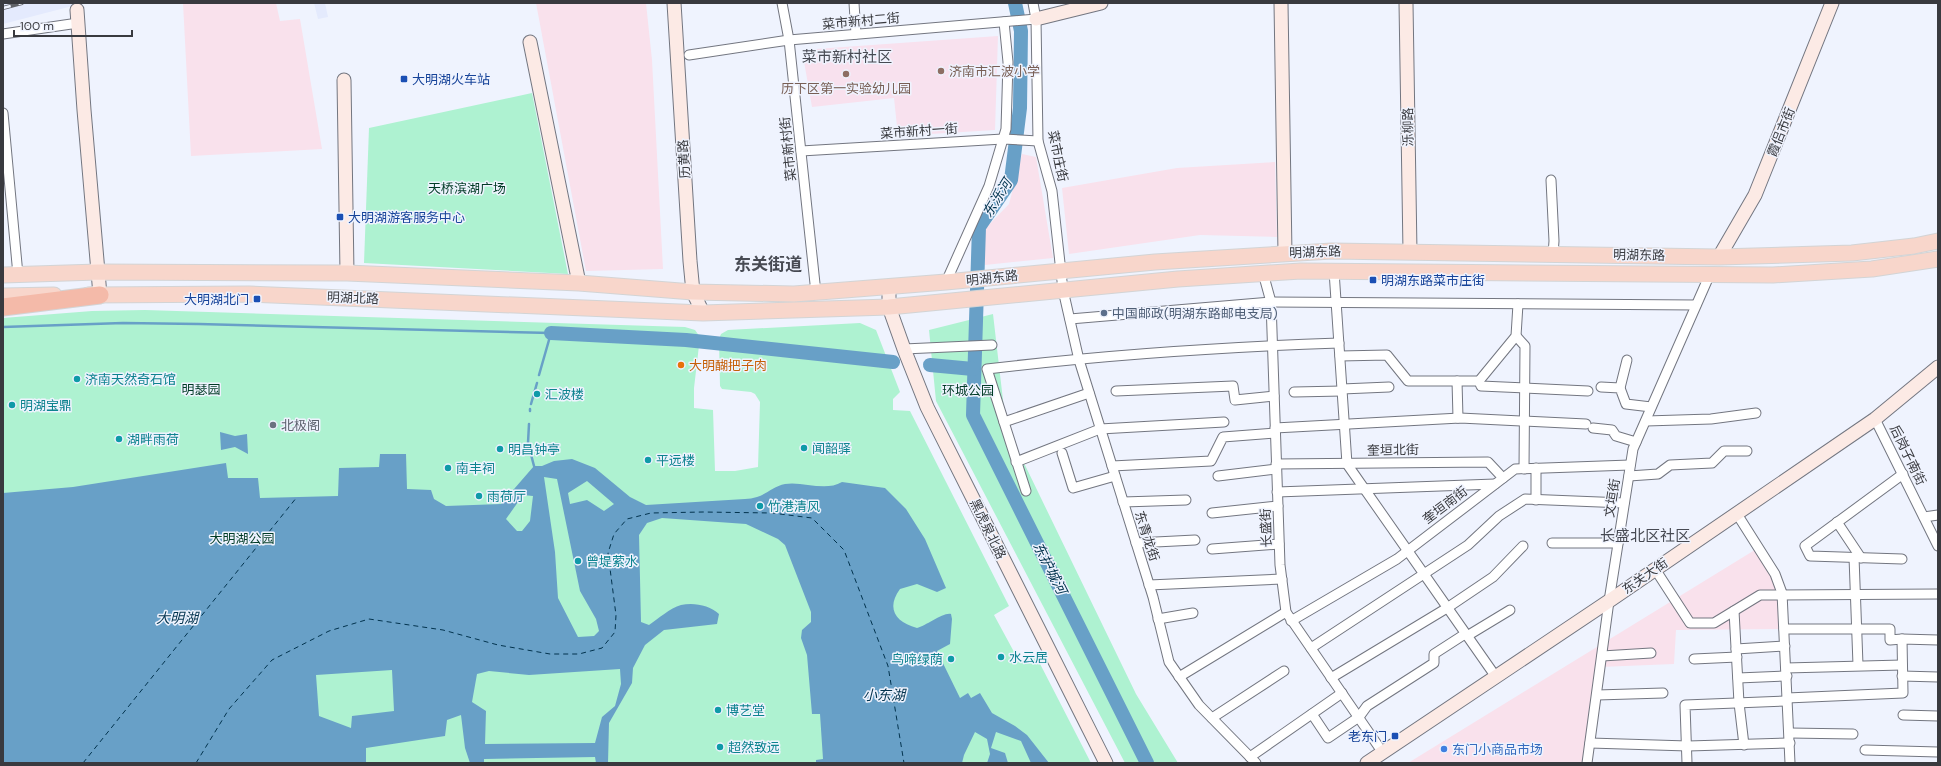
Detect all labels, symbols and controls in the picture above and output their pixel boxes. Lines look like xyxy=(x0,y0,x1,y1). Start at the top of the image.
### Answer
street label: 菜市新村二街 xyxy=(821,9,901,33)
scale bar xyxy=(14,12,132,38)
text: 100 m xyxy=(20,18,54,34)
district label: 菜市新村社区 xyxy=(802,47,892,67)
place label: 济南市汇波小学 xyxy=(949,63,1040,80)
marker: 济南市汇波小学 xyxy=(936,66,946,76)
marker: 历下区第一实验幼儿园 xyxy=(841,69,851,79)
place label: 大明湖火车站 xyxy=(412,71,490,88)
marker: 大明湖火车站 xyxy=(399,74,409,84)
place label: 历下区第一实验幼儿园 xyxy=(781,80,911,97)
street label: 霞侣市街 xyxy=(1763,105,1799,159)
street label: 泺柳路 xyxy=(1399,107,1417,147)
street label: 菜市新村街 xyxy=(776,116,800,182)
street label: 菜市新村一街 xyxy=(879,120,959,142)
street label: 菜市庄街 xyxy=(1044,129,1072,183)
street label: 历黄路 xyxy=(674,139,694,179)
water label: 东泺河 xyxy=(978,173,1017,221)
park label: 天桥滨湖广场 xyxy=(428,180,506,197)
place label: 大明湖游客服务中心 xyxy=(348,209,465,226)
marker: 大明湖游客服务中心 xyxy=(335,212,345,222)
street label: 明湖东路 xyxy=(1289,243,1341,261)
street label: 明湖东路 xyxy=(1613,246,1665,264)
district label: 东关街道 xyxy=(734,253,802,275)
street label: 明湖东路 xyxy=(965,267,1019,289)
place label: 明湖东路菜市庄街 xyxy=(1381,272,1485,289)
marker: 明湖东路菜市庄街 xyxy=(1368,275,1378,285)
street label: 明湖北路 xyxy=(327,289,379,307)
place label: 大明湖北门 xyxy=(184,291,249,308)
marker: 大明湖北门 xyxy=(252,294,262,304)
place label: 中国邮政(明湖东路邮电支局) xyxy=(1112,305,1278,322)
marker: 中国邮政(明湖东路邮电支局) xyxy=(1099,308,1109,318)
place label: 大明醐把子肉 xyxy=(689,357,767,374)
marker: 大明醐把子肉 xyxy=(676,360,686,370)
place label: 济南天然奇石馆 xyxy=(85,371,176,388)
marker: 济南天然奇石馆 xyxy=(72,374,82,384)
park label: 明瑟园 xyxy=(181,381,221,398)
park label: 环城公园 xyxy=(942,382,994,399)
place label: 汇波楼 xyxy=(545,386,584,403)
marker: 汇波楼 xyxy=(532,389,542,399)
place label: 明湖宝鼎 xyxy=(20,397,72,414)
marker: 明湖宝鼎 xyxy=(7,400,17,410)
place label: 北极阁 xyxy=(281,417,320,434)
marker: 北极阁 xyxy=(268,420,278,430)
street label: 后岗子南街 xyxy=(1886,422,1930,488)
place label: 湖畔雨荷 xyxy=(127,431,179,448)
marker: 湖畔雨荷 xyxy=(114,434,124,444)
place label: 闻韶驿 xyxy=(812,440,851,457)
place label: 明昌钟亭 xyxy=(508,441,560,458)
street label: 奎垣北街 xyxy=(1367,441,1419,459)
marker: 闻韶驿 xyxy=(799,443,809,453)
marker: 明昌钟亭 xyxy=(495,444,505,454)
place label: 平远楼 xyxy=(656,452,695,469)
marker: 平远楼 xyxy=(643,455,653,465)
place label: 南丰祠 xyxy=(456,460,495,477)
marker: 南丰祠 xyxy=(443,463,453,473)
street label: 文垣街 xyxy=(1601,477,1623,519)
street label: 奎垣南街 xyxy=(1419,483,1471,527)
place label: 雨荷厅 xyxy=(487,488,526,505)
marker: 雨荷厅 xyxy=(474,491,484,501)
street label: 黑虎泉北路 xyxy=(966,496,1010,562)
place label: 竹港清风 xyxy=(768,498,820,515)
marker: 竹港清风 xyxy=(755,501,765,511)
street label: 长盛街 xyxy=(1257,508,1275,548)
street label: 东青龙街 xyxy=(1131,509,1163,563)
district label: 长盛北区社区 xyxy=(1600,526,1690,546)
park label: 大明湖公园 xyxy=(209,530,275,547)
water label: 东护城河 xyxy=(1029,539,1072,600)
place label: 曾堤萦水 xyxy=(586,553,638,570)
street label: 东关大街 xyxy=(1619,554,1671,598)
marker: 曾堤萦水 xyxy=(573,556,583,566)
water label: 大明湖 xyxy=(156,609,200,627)
place label: 水云居 xyxy=(1009,649,1048,666)
place label: 鸟啼绿荫 xyxy=(891,651,943,668)
marker: 水云居 xyxy=(996,652,1006,662)
marker: 鸟啼绿荫 xyxy=(946,654,956,664)
water label: 小东湖 xyxy=(863,686,907,704)
place label: 博艺堂 xyxy=(726,702,765,719)
marker: 博艺堂 xyxy=(713,705,723,715)
place label: 老东门 xyxy=(1348,728,1387,745)
marker: 老东门 xyxy=(1390,731,1400,741)
place label: 超然致远 xyxy=(728,739,780,756)
place label: 东门小商品市场 xyxy=(1452,741,1543,758)
marker: 超然致远 xyxy=(715,742,725,752)
marker: 东门小商品市场 xyxy=(1439,744,1449,754)

